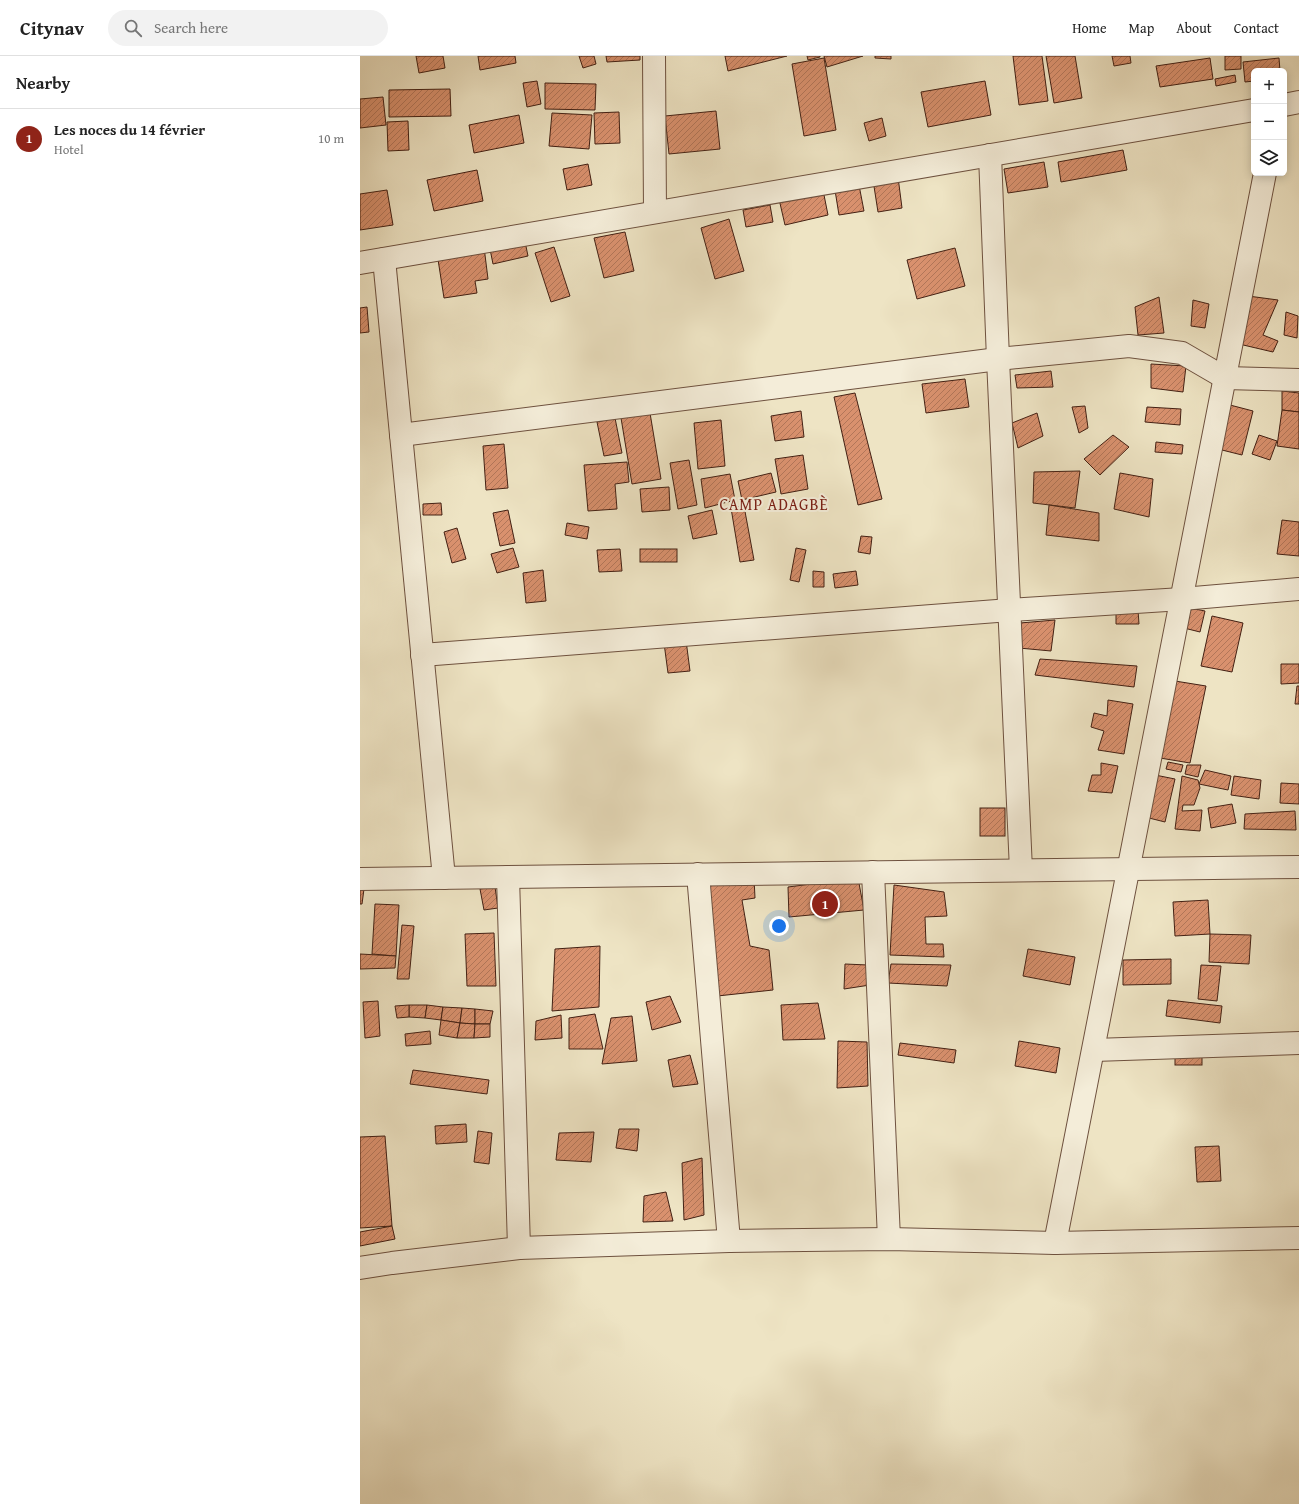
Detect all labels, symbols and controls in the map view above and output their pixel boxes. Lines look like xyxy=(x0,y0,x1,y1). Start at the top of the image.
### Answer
search box xyxy=(108,10,388,46)
text: Citynav xyxy=(20,14,84,42)
icon: search xyxy=(122,17,144,39)
text: Search here xyxy=(154,17,228,38)
text: Home xyxy=(1072,18,1107,38)
text: Map xyxy=(1129,18,1154,38)
text: About xyxy=(1176,18,1212,38)
text: Contact xyxy=(1234,18,1279,38)
map controls xyxy=(1251,68,1287,176)
button: + xyxy=(1251,68,1287,104)
text: Nearby xyxy=(16,70,70,95)
button: − xyxy=(1251,104,1287,140)
text: Les noces du 14 février xyxy=(54,119,205,140)
text: 1 xyxy=(26,129,32,148)
text: 10 m xyxy=(318,129,344,148)
text: Hotel xyxy=(54,140,84,159)
button: layers xyxy=(1251,140,1287,176)
district label: CAMP ADAGBÈ xyxy=(719,492,829,516)
pin: 1 xyxy=(812,889,838,919)
your location xyxy=(769,916,789,936)

